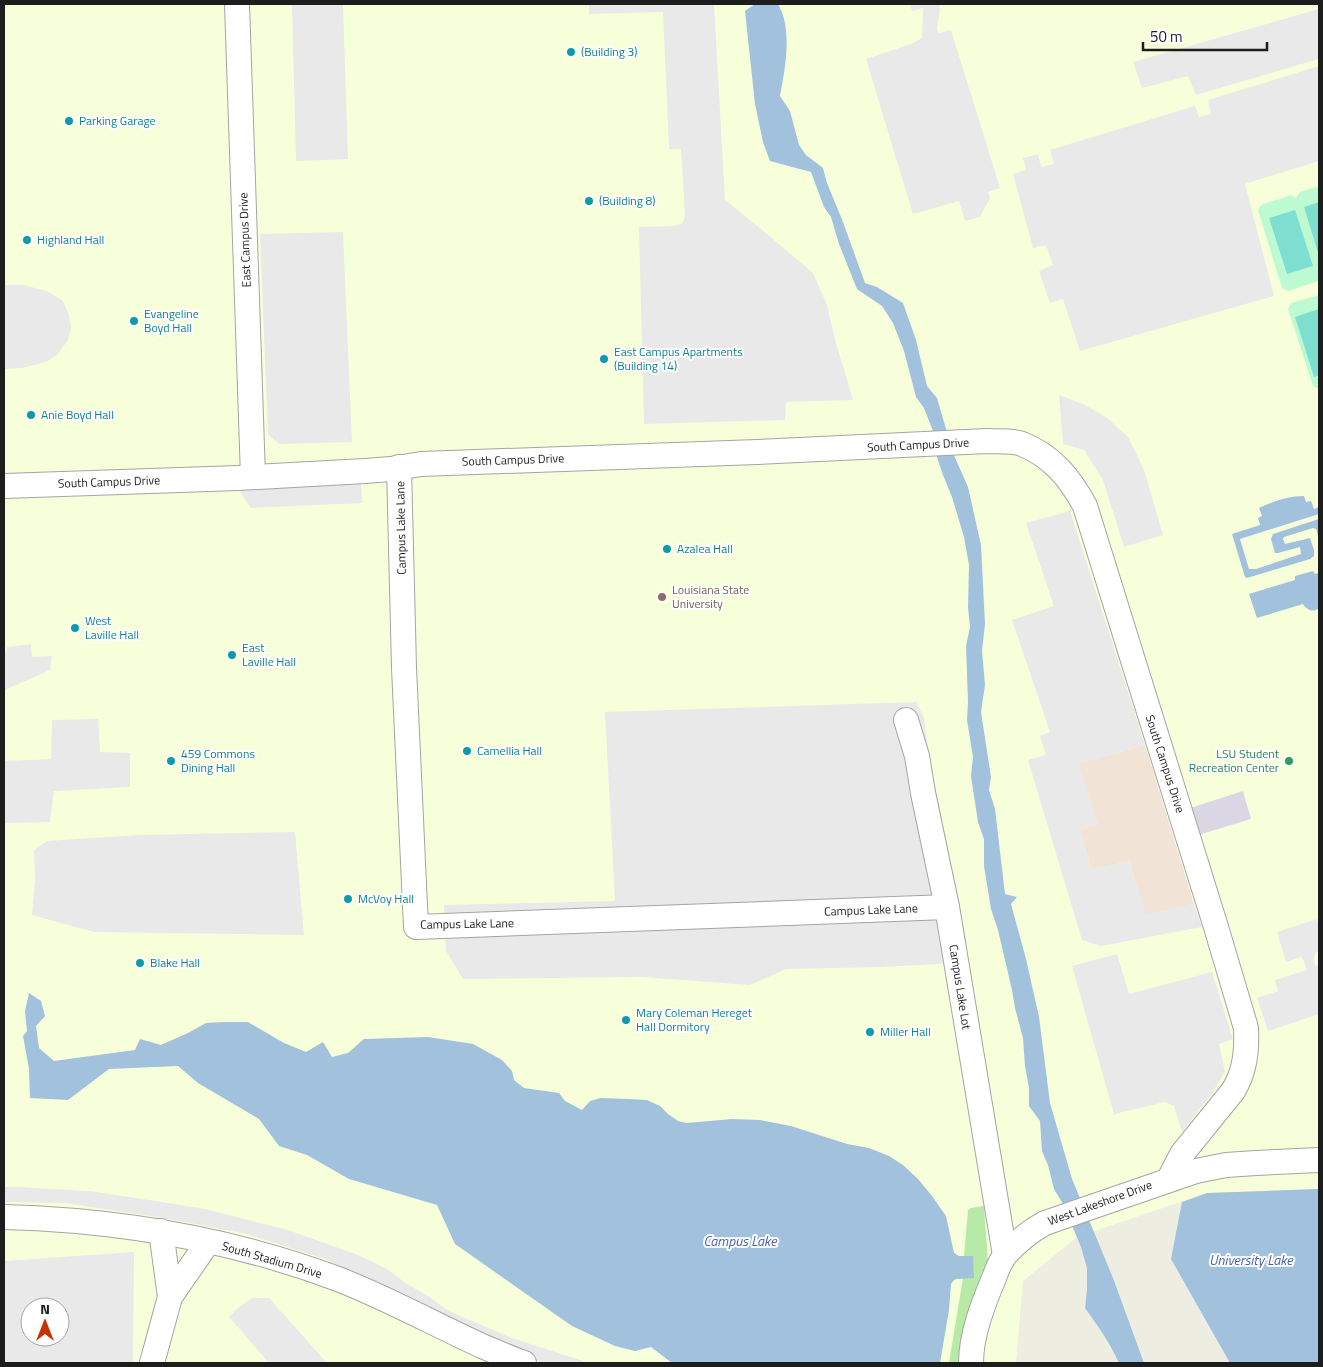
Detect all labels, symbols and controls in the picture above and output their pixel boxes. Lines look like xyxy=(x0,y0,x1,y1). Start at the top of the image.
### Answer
scale bar xyxy=(1143,20,1267,52)
text: 50 m xyxy=(1150,25,1183,48)
place label: (Building 3) xyxy=(581,42,637,61)
marker: (Building 3) xyxy=(565,46,577,58)
place label: Parking Garage xyxy=(79,111,156,130)
marker: Parking Garage xyxy=(63,115,75,127)
place label: (Building 8) xyxy=(599,191,655,210)
street label: East Campus Drive xyxy=(233,192,256,288)
marker: (Building 8) xyxy=(583,195,595,207)
place label: Highland Hall xyxy=(37,230,104,249)
marker: Highland Hall xyxy=(21,234,33,246)
place label: Evangeline Boyd Hall xyxy=(144,304,199,337)
marker: Evangeline Boyd Hall xyxy=(128,315,140,327)
place label: East Campus Apartments (Building 14) xyxy=(614,342,743,375)
marker: East Campus Apartments (Building 14) xyxy=(598,353,610,365)
place label: Anie Boyd Hall xyxy=(41,405,114,424)
marker: Anie Boyd Hall xyxy=(25,409,37,421)
street label: South Campus Drive xyxy=(866,432,970,457)
street label: South Campus Drive xyxy=(462,448,564,471)
street label: South Campus Drive xyxy=(58,470,160,493)
street label: Campus Lake Lane xyxy=(390,481,411,575)
place label: Azalea Hall xyxy=(677,539,733,558)
marker: Azalea Hall xyxy=(661,543,673,555)
place label: Louisiana State University xyxy=(672,580,749,613)
marker: Louisiana State University xyxy=(656,591,668,603)
place label: West Laville Hall xyxy=(85,611,139,644)
marker: West Laville Hall xyxy=(69,622,81,634)
place label: East Laville Hall xyxy=(242,638,296,671)
marker: East Laville Hall xyxy=(226,649,238,661)
street label: South Campus Drive xyxy=(1141,712,1190,815)
place label: Camellia Hall xyxy=(477,741,542,760)
place label: 459 Commons Dining Hall xyxy=(181,744,255,777)
place label: LSU Student Recreation Center xyxy=(1189,744,1280,777)
marker: Camellia Hall xyxy=(461,745,473,757)
marker: 459 Commons Dining Hall xyxy=(165,755,177,767)
marker: LSU Student Recreation Center xyxy=(1283,755,1295,767)
place label: McVoy Hall xyxy=(358,889,414,908)
marker: McVoy Hall xyxy=(342,893,354,905)
street label: Campus Lake Lane xyxy=(824,898,918,921)
street label: Campus Lake Lane xyxy=(420,913,514,934)
street label: Campus Lake Lot xyxy=(944,943,977,1032)
place label: Blake Hall xyxy=(150,953,200,972)
marker: Blake Hall xyxy=(134,957,146,969)
place label: Mary Coleman Hereget Hall Dormitory xyxy=(636,1003,753,1036)
marker: Mary Coleman Hereget Hall Dormitory xyxy=(620,1014,632,1026)
place label: Miller Hall xyxy=(880,1022,931,1041)
marker: Miller Hall xyxy=(864,1026,876,1038)
street label: West Lakeshore Drive xyxy=(1045,1175,1155,1230)
water label: Campus Lake xyxy=(703,1230,778,1251)
street label: South Stadium Drive xyxy=(220,1236,324,1283)
water label: University Lake xyxy=(1209,1249,1294,1270)
north arrow xyxy=(20,1297,70,1347)
text: N xyxy=(40,1298,50,1319)

